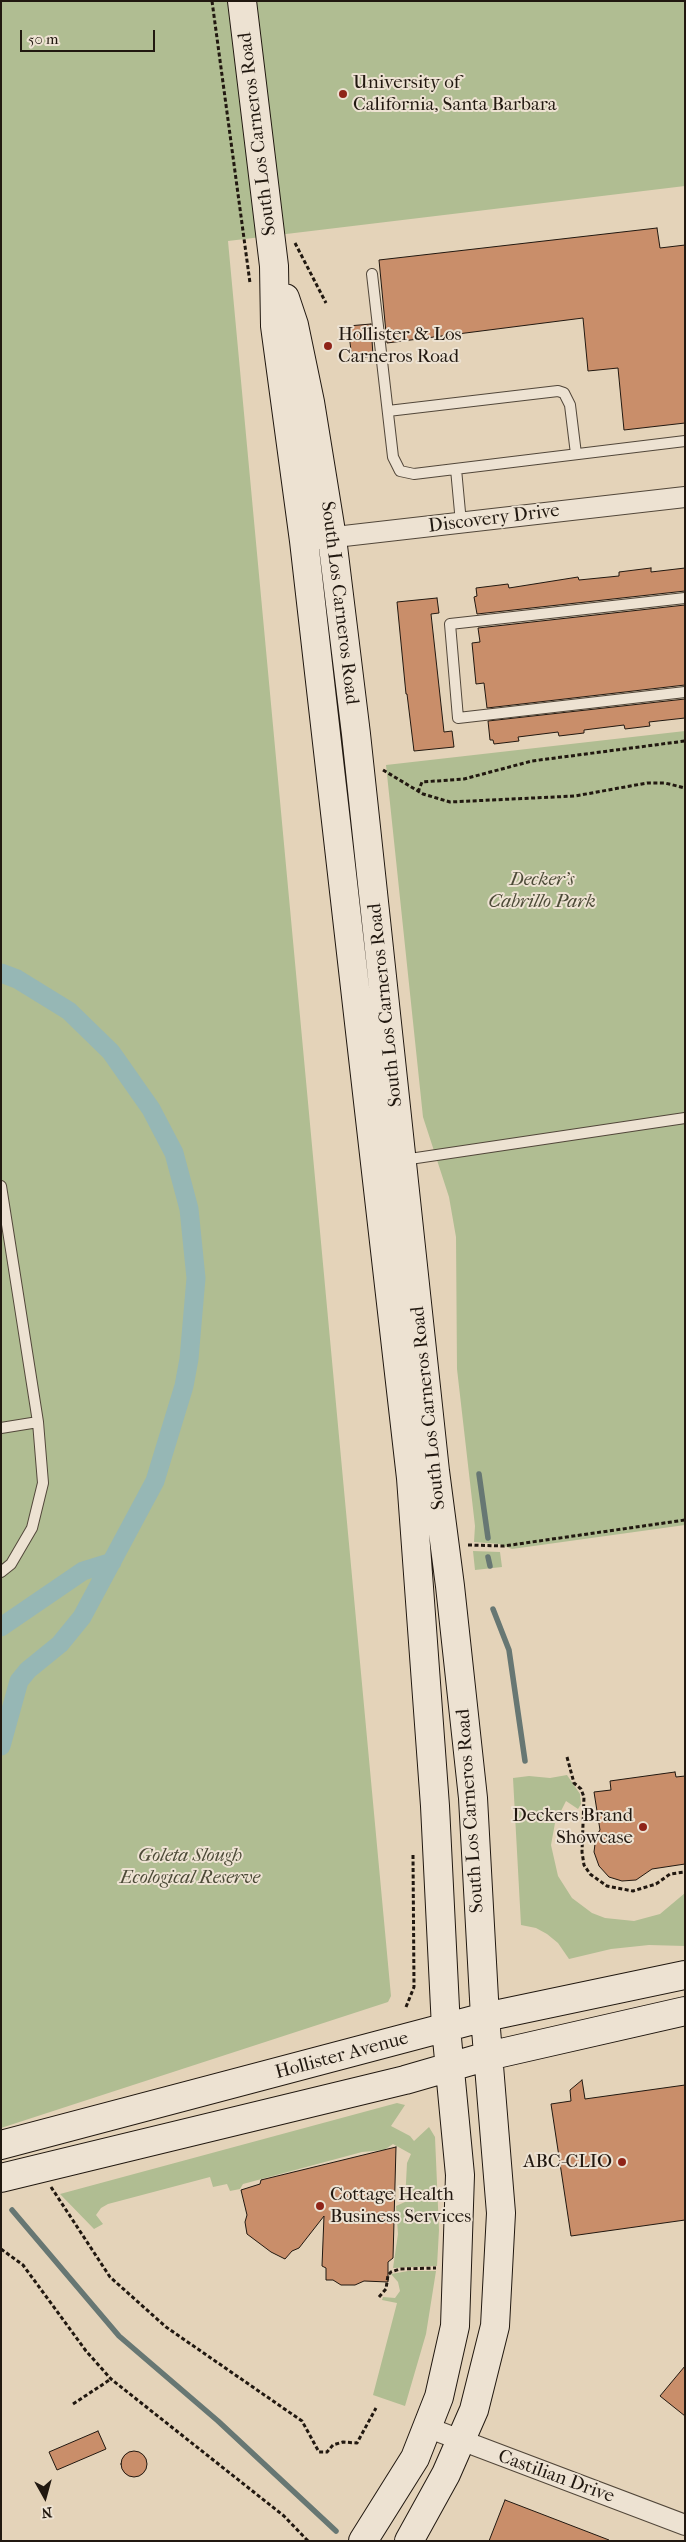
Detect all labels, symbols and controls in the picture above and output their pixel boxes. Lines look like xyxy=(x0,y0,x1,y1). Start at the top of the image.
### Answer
scale bar xyxy=(22,20,158,52)
text: 50 m xyxy=(28,30,58,48)
street label: South Los Carneros Road xyxy=(234,31,282,237)
place label: University of California, Santa Barbara xyxy=(353,72,557,116)
marker: University of California, Santa Barbara xyxy=(337,88,349,100)
place label: Hollister & Los Carneros Road xyxy=(338,324,462,368)
marker: Hollister & Los Carneros Road xyxy=(322,340,334,352)
street label: South Los Carneros Road xyxy=(315,500,363,706)
street label: Discovery Drive xyxy=(427,500,561,538)
park label: Decker's Cabrillo Park xyxy=(488,869,596,913)
street label: South Los Carneros Road xyxy=(364,902,408,1108)
street label: South Los Carneros Road xyxy=(407,1305,451,1511)
street label: South Los Carneros Road xyxy=(452,1708,490,1914)
place label: Deckers Brand Showcase xyxy=(512,1805,633,1849)
marker: Deckers Brand Showcase xyxy=(637,1821,649,1833)
park label: Goleta Slough Ecological Reserve xyxy=(120,1845,260,1889)
street label: Hollister Avenue xyxy=(273,2027,411,2085)
place label: ABC-CLIO xyxy=(523,2151,612,2173)
marker: ABC-CLIO xyxy=(616,2156,628,2168)
place label: Cottage Health Business Services xyxy=(330,2184,471,2228)
marker: Cottage Health Business Services xyxy=(314,2200,326,2212)
street label: Castilian Drive xyxy=(495,2445,617,2509)
north arrow xyxy=(20,2472,70,2522)
text: N xyxy=(41,2503,53,2521)

